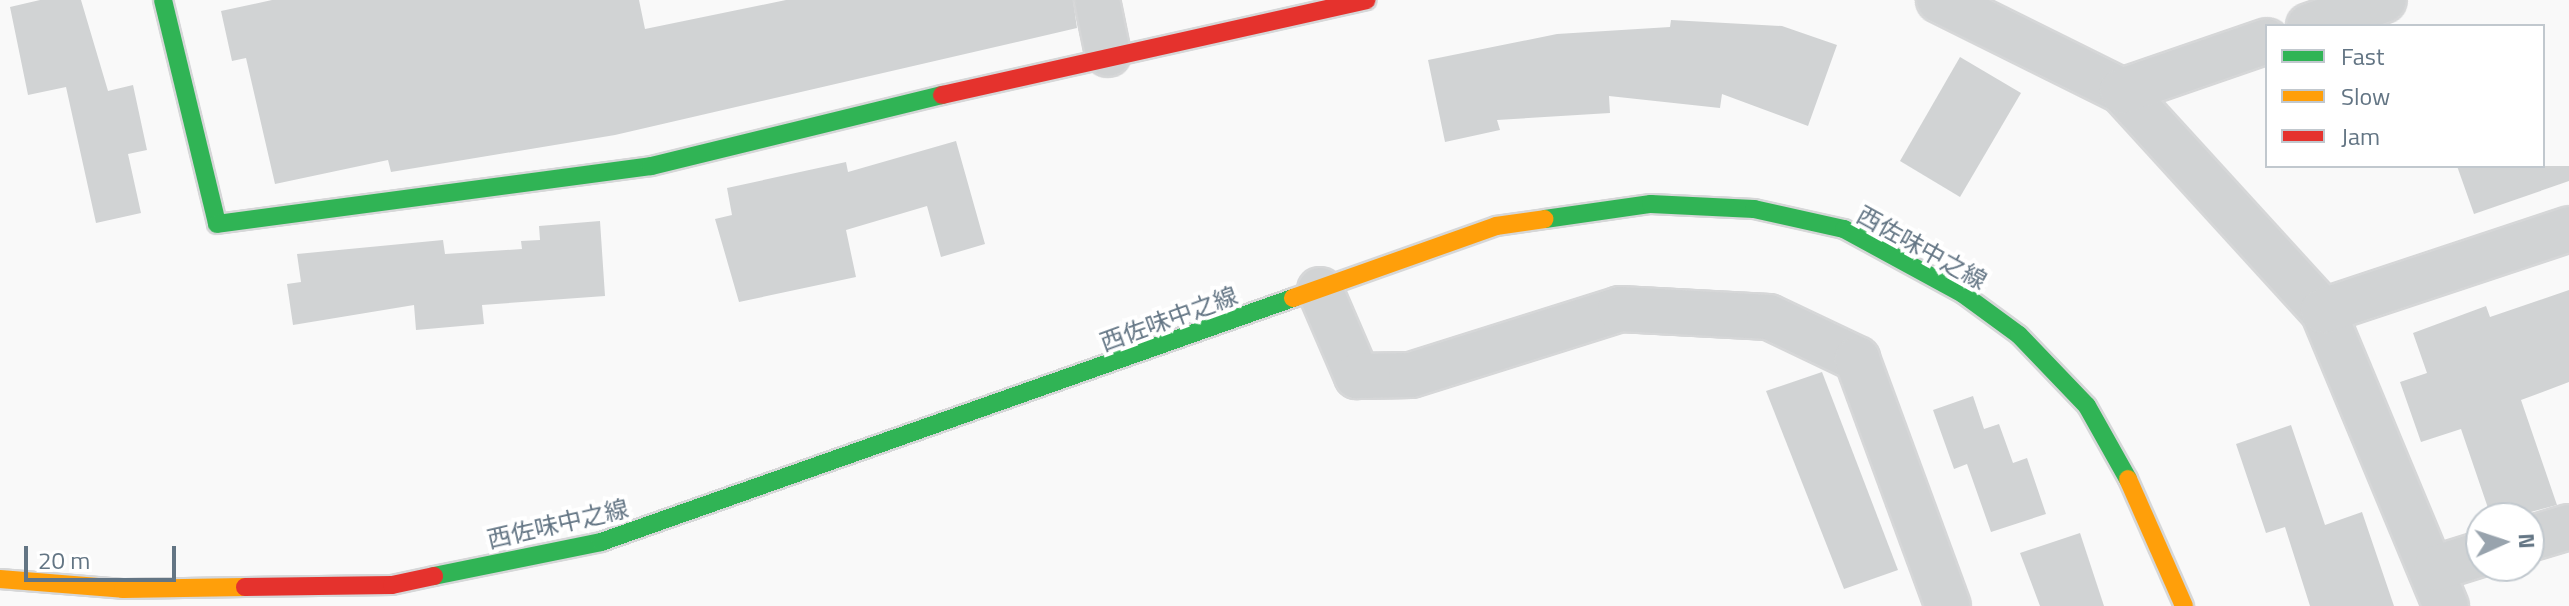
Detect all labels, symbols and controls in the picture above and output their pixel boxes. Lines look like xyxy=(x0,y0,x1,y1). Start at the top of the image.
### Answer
legend xyxy=(2265,24,2545,168)
text: Fast xyxy=(2341,38,2384,74)
text: Slow xyxy=(2341,78,2390,114)
text: Jam xyxy=(2341,118,2380,154)
street label: 西佐味中之線 xyxy=(1852,200,1992,296)
street label: 西佐味中之線 xyxy=(1096,281,1242,357)
street label: 西佐味中之線 xyxy=(485,494,631,554)
north arrow xyxy=(2465,502,2545,582)
scale bar xyxy=(28,530,180,580)
text: N xyxy=(2510,532,2544,549)
text: 20 m xyxy=(38,542,90,578)

